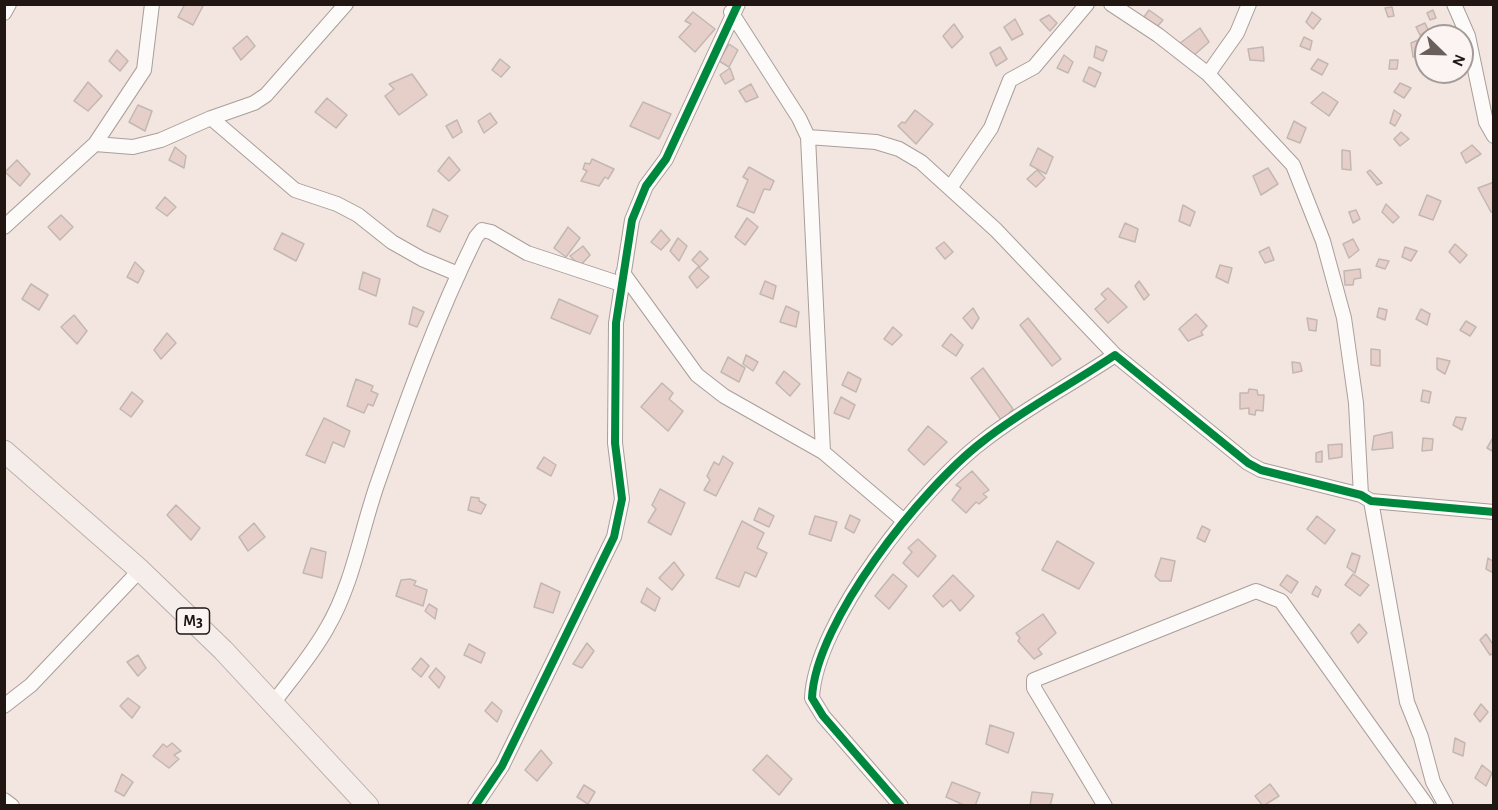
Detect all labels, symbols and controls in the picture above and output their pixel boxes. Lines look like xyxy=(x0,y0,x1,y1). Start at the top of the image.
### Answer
north arrow xyxy=(1414,24,1474,84)
text: N xyxy=(1449,52,1468,68)
road number: M3 xyxy=(176,608,210,634)

